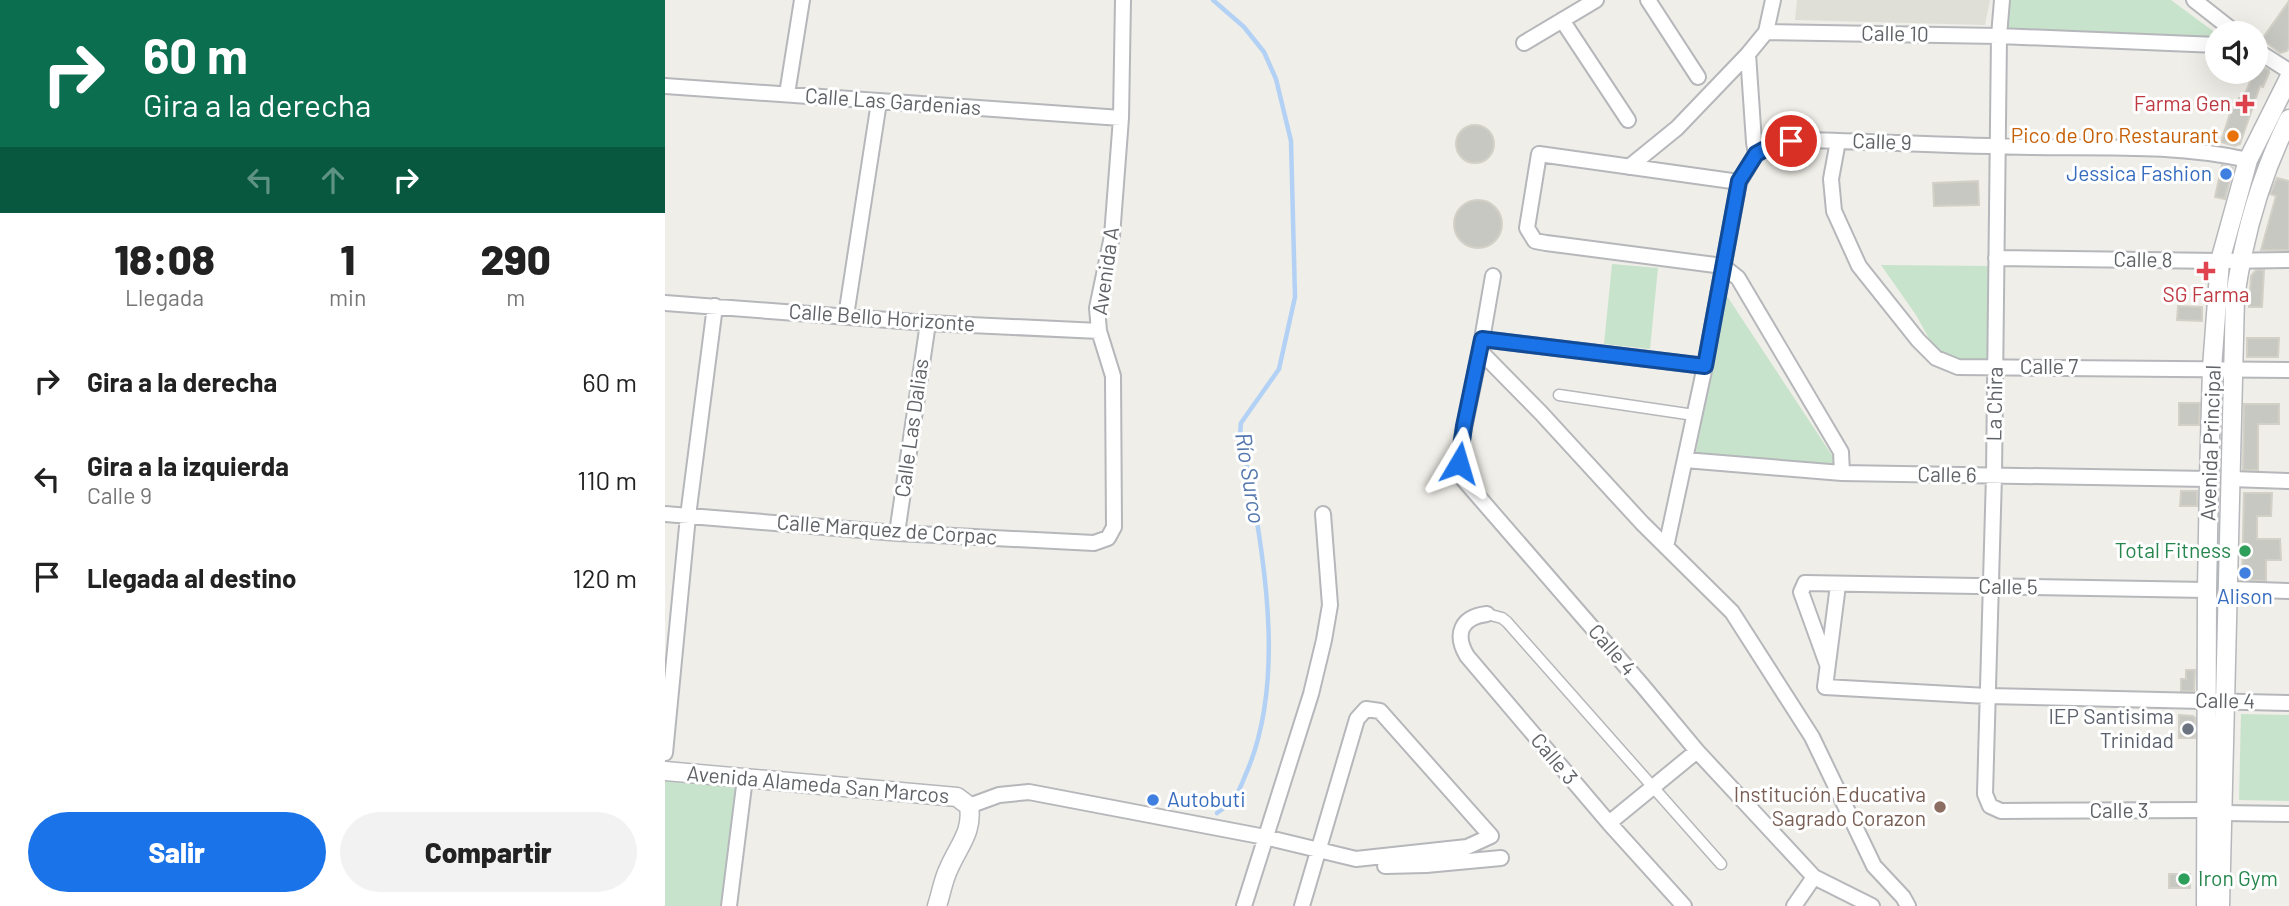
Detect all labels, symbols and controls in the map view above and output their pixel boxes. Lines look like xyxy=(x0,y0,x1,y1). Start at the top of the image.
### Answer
street label: Calle 10 xyxy=(1861,19,1929,46)
map controls xyxy=(2205,21,2268,84)
button: sound xyxy=(2205,21,2268,84)
text: 60 m xyxy=(143,25,248,84)
icon: right xyxy=(28,28,119,119)
street label: Calle Las Gardenias xyxy=(804,82,982,119)
text: Gira a la derecha xyxy=(143,85,371,123)
place label: Farma Gen xyxy=(2134,90,2231,115)
marker: Farma Gen xyxy=(2237,96,2253,112)
pin xyxy=(1761,111,1821,171)
icon: arrive xyxy=(1772,122,1810,160)
place label: Pico de Oro Restaurant xyxy=(2011,122,2219,147)
street label: Calle 9 xyxy=(1852,127,1912,154)
marker: Pico de Oro Restaurant xyxy=(2225,128,2241,144)
place label: Jessica Fashion xyxy=(2066,160,2212,185)
icon: left xyxy=(241,161,279,199)
icon: ahead xyxy=(314,161,352,199)
icon: right xyxy=(387,161,425,199)
marker: Jessica Fashion xyxy=(2218,166,2234,182)
street label: Avenida A xyxy=(1086,225,1123,316)
text: 18:08 xyxy=(114,233,215,283)
text: 1 xyxy=(340,233,355,283)
text: 290 xyxy=(481,233,551,283)
street label: Calle 8 xyxy=(2113,245,2173,272)
marker: SG Farma xyxy=(2198,263,2214,279)
place label: SG Farma xyxy=(2162,281,2250,306)
text: Llegada xyxy=(125,283,204,311)
text: min xyxy=(329,283,366,311)
text: m xyxy=(506,283,525,311)
street label: Calle Bello Horizonte xyxy=(788,298,976,335)
street label: Calle 7 xyxy=(2020,353,2078,378)
street label: Calle Las Dalias xyxy=(888,357,933,499)
icon: right xyxy=(28,362,66,400)
street label: Avenida Principal xyxy=(2194,365,2225,521)
text: Gira a la derecha xyxy=(87,366,277,397)
text: 60 m xyxy=(582,366,637,397)
street label: La Chira xyxy=(1980,366,2007,441)
position arrow xyxy=(1422,426,1496,500)
water label: Río Surco xyxy=(1230,430,1272,525)
text: Gira a la izquierda xyxy=(87,450,289,481)
icon: left xyxy=(28,460,66,498)
street label: Calle 6 xyxy=(1917,460,1977,487)
text: 110 m xyxy=(577,464,637,495)
text: Calle 9 xyxy=(87,481,152,509)
street label: Calle Marquez de Corpac xyxy=(776,508,998,549)
place label: Total Fitness xyxy=(2115,537,2231,562)
marker: Total Fitness xyxy=(2237,543,2253,559)
icon: arrive xyxy=(28,558,66,596)
text: Llegada al destino xyxy=(87,562,296,593)
text: 120 m xyxy=(573,562,637,593)
marker: Alison xyxy=(2237,565,2253,581)
street label: Calle 5 xyxy=(1978,572,2038,599)
place label: Alison xyxy=(2217,583,2273,608)
street label: Calle 4 xyxy=(1584,618,1642,680)
street label: Calle 4 xyxy=(2195,686,2255,713)
place label: IEP Santisima Trinidad xyxy=(2048,703,2174,752)
marker: IEP Santisima Trinidad xyxy=(2180,721,2196,737)
street label: Calle 3 xyxy=(1527,727,1584,789)
street label: Avenida Alameda San Marcos xyxy=(686,760,950,807)
place label: Institución Educativa Sagrado Corazon xyxy=(1734,781,1926,830)
place label: Autobuti xyxy=(1167,786,1246,811)
marker: Autobuti xyxy=(1145,792,1161,808)
street label: Calle 3 xyxy=(2089,797,2149,822)
marker: Institución Educativa Sagrado Corazon xyxy=(1932,799,1948,815)
button: Salir xyxy=(28,812,326,892)
button: Compartir xyxy=(340,812,637,892)
place label: Iron Gym xyxy=(2198,865,2278,890)
marker: Iron Gym xyxy=(2176,871,2192,887)

